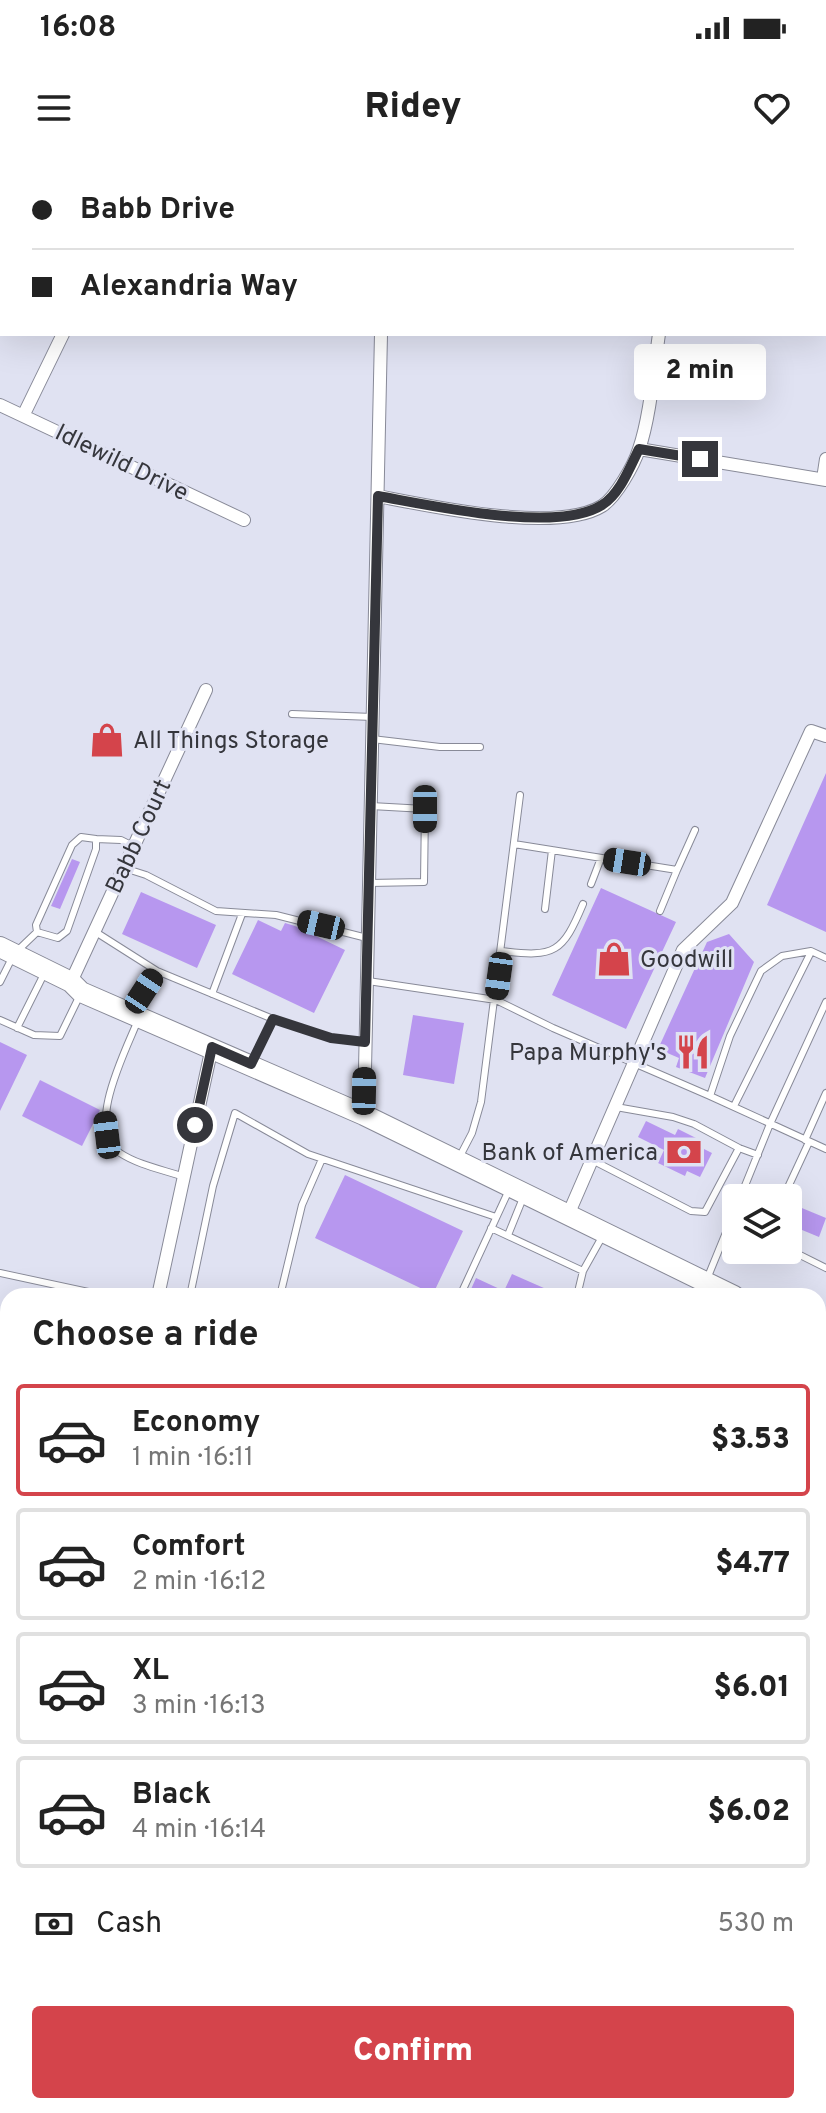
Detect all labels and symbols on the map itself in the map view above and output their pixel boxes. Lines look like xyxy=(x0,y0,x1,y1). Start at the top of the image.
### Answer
callout: 2 min xyxy=(634,343,766,399)
street label: Idlewild Drive xyxy=(49,419,193,509)
route end xyxy=(682,441,718,477)
shop icon: All Things Storage xyxy=(88,721,126,759)
place label: All Things Storage xyxy=(133,727,329,757)
street label: Babb Court xyxy=(100,775,179,899)
car xyxy=(413,785,437,833)
car xyxy=(601,846,653,878)
car xyxy=(295,908,347,942)
shop icon: Goodwill xyxy=(595,940,633,978)
place label: Goodwill xyxy=(640,946,733,976)
car xyxy=(484,951,514,1001)
car xyxy=(121,964,167,1018)
restaurant icon: Papa Murphy's xyxy=(674,1033,712,1071)
place label: Papa Murphy's xyxy=(509,1039,667,1069)
car xyxy=(352,1067,376,1115)
route start xyxy=(177,1107,213,1143)
car xyxy=(92,1110,122,1160)
bank icon: Bank of America xyxy=(665,1133,703,1171)
place label: Bank of America xyxy=(482,1139,658,1169)

